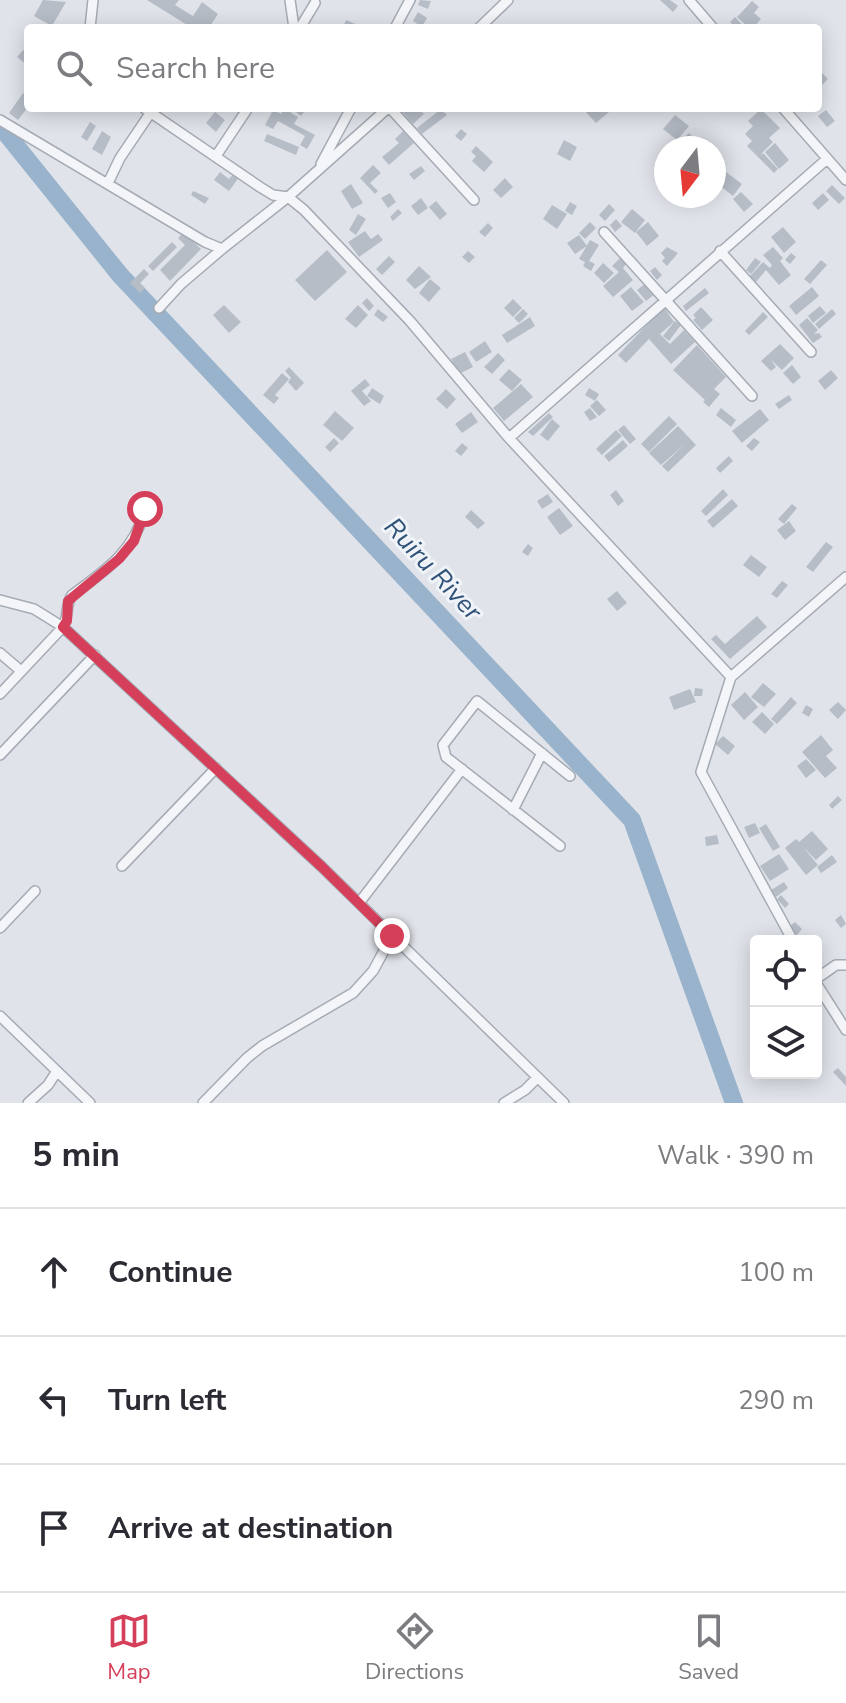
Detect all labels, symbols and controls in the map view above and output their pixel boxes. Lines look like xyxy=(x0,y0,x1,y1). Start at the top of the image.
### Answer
search box xyxy=(24,24,822,112)
icon: search xyxy=(52,46,96,90)
text: Search here xyxy=(116,48,275,89)
north arrow xyxy=(654,136,726,208)
route start xyxy=(127,491,163,527)
water label: Ruiru River xyxy=(376,510,490,628)
route end xyxy=(374,918,410,954)
map controls xyxy=(750,935,822,1079)
button: locate xyxy=(750,935,822,1007)
button: layers xyxy=(750,1007,822,1079)
text: 5 min xyxy=(32,1132,120,1178)
text: Walk · 390 m xyxy=(657,1138,814,1173)
icon: ahead xyxy=(32,1250,76,1294)
text: Continue xyxy=(108,1252,233,1293)
text: 100 m xyxy=(738,1255,814,1290)
icon: left xyxy=(32,1378,76,1422)
text: Turn left xyxy=(108,1380,226,1421)
text: 290 m xyxy=(738,1383,814,1418)
icon: arrive xyxy=(32,1506,76,1550)
text: Arrive at destination xyxy=(108,1508,393,1549)
tab: Map xyxy=(107,1609,151,1687)
tab: Directions xyxy=(365,1609,464,1687)
tab: Saved xyxy=(678,1609,739,1687)

